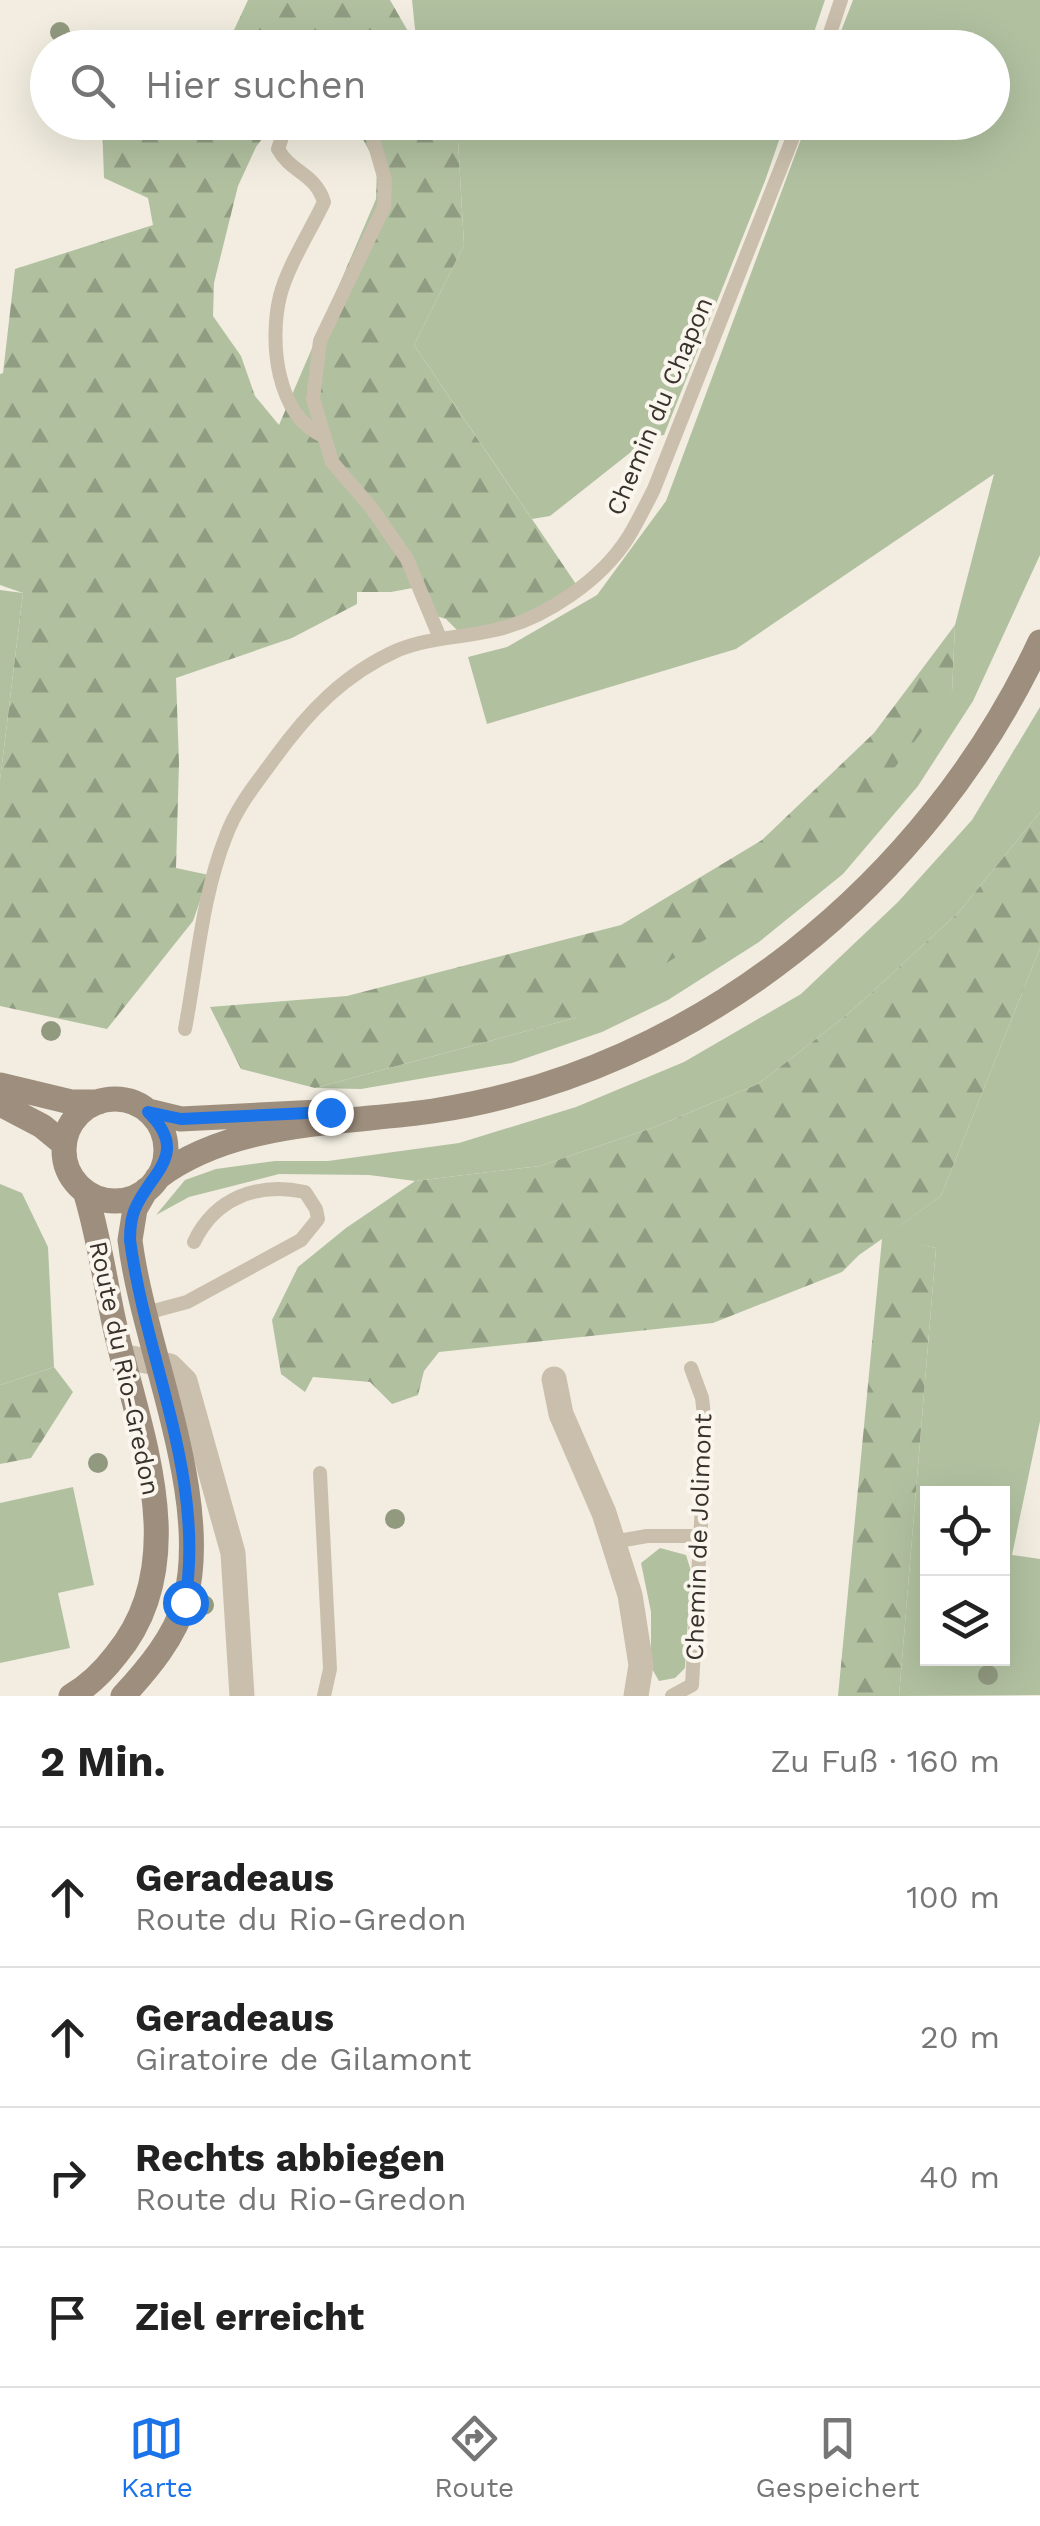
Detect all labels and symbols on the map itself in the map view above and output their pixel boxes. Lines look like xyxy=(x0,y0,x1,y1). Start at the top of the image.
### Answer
street label: Chemin du Chapon xyxy=(600,293,719,520)
route end xyxy=(308,1090,354,1136)
street label: Route du Rio-Gredon xyxy=(83,1238,166,1498)
street label: Chemin de Jolimont xyxy=(680,1412,717,1661)
route start xyxy=(163,1580,209,1626)

